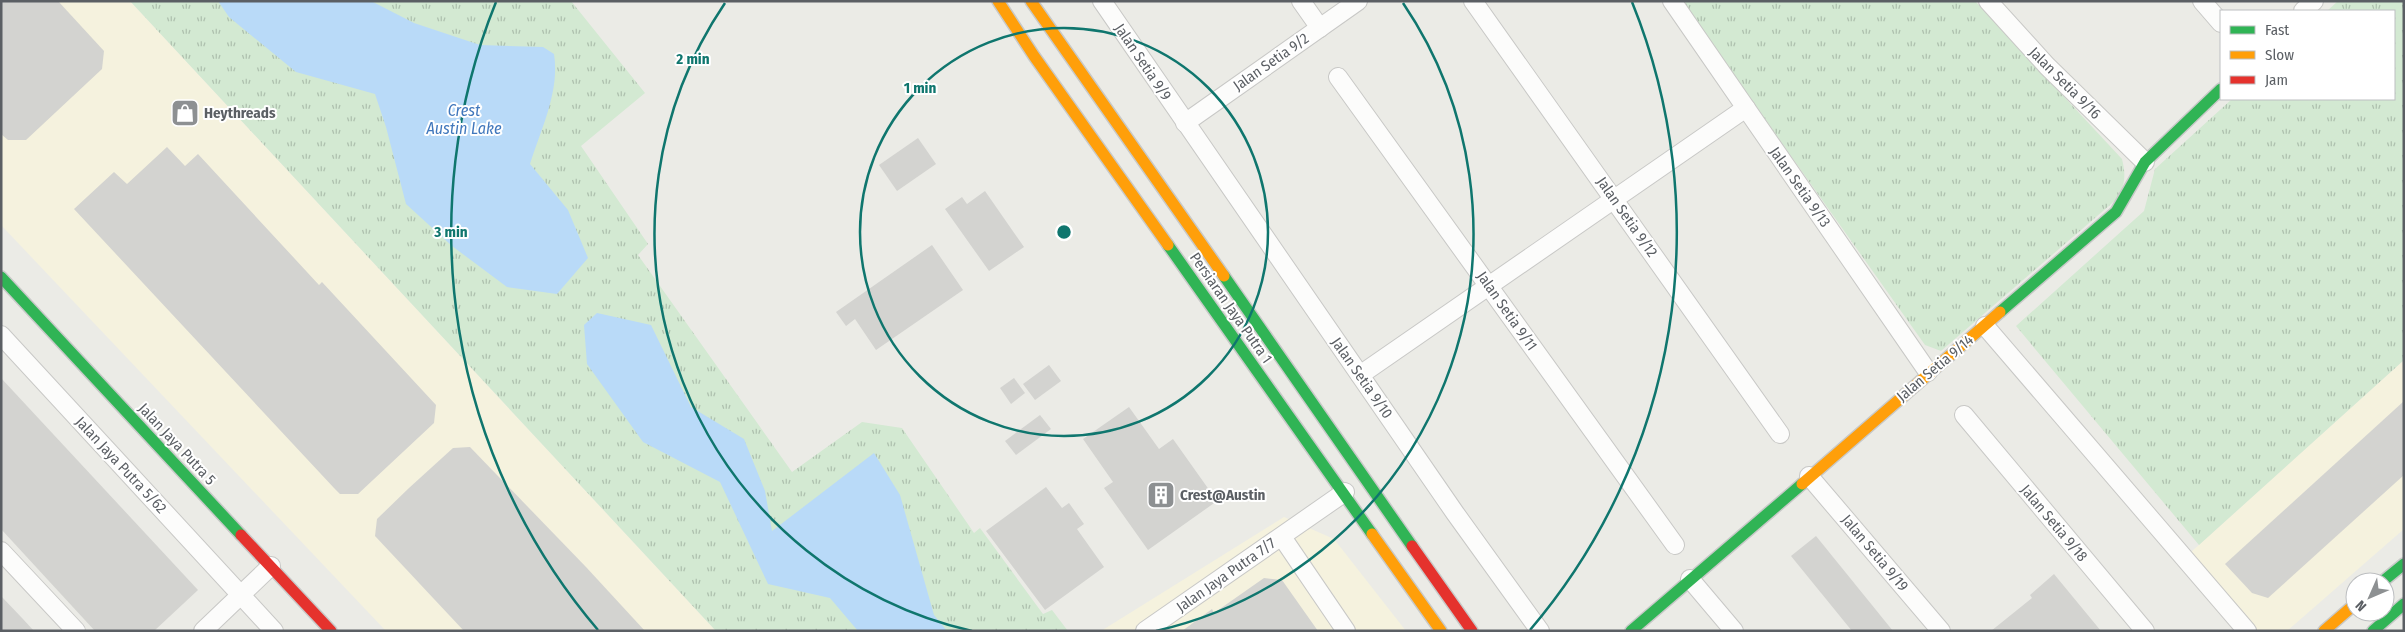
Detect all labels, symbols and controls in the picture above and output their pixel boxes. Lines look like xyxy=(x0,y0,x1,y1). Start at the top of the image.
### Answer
legend xyxy=(2220,10,2395,100)
street label: Jalan Setia 9/9 xyxy=(1111,20,1175,104)
text: Fast xyxy=(2265,21,2289,39)
street label: Jalan Setia 9/2 xyxy=(1230,29,1313,95)
street label: Jalan Setia 9/16 xyxy=(2025,43,2105,123)
text: Slow xyxy=(2265,46,2294,64)
text: 2 min xyxy=(675,50,710,68)
text: Jam xyxy=(2265,71,2288,89)
text: 1 min xyxy=(904,79,936,97)
shop icon: Heythreads xyxy=(170,98,200,128)
water label: Crest Austin Lake xyxy=(425,101,502,138)
place label: Heythreads xyxy=(204,104,276,122)
street label: Jalan Setia 9/13 xyxy=(1766,143,1834,231)
street label: Jalan Setia 9/12 xyxy=(1593,173,1661,261)
text: 3 min xyxy=(433,223,468,241)
centre of rings xyxy=(1055,223,1073,241)
street label: Persiaran Jaya Putra 1 xyxy=(1186,249,1276,367)
street label: Jalan Setia 9/11 xyxy=(1473,268,1541,354)
street label: Jalan Setia 9/14 xyxy=(1893,331,1977,405)
street label: Jalan Setia 9/10 xyxy=(1327,334,1397,422)
street label: Jalan Jaya Putra 5 xyxy=(135,399,220,489)
street label: Jalan Jaya Putra 5/62 xyxy=(72,413,171,517)
building icon: Crest@Austin xyxy=(1146,480,1176,510)
street label: Jalan Setia 9/18 xyxy=(2017,481,2091,565)
place label: Crest@Austin xyxy=(1180,486,1266,504)
street label: Jalan Setia 9/19 xyxy=(1838,511,1912,595)
street label: Jalan Jaya Putra 7/7 xyxy=(1173,534,1279,616)
north arrow xyxy=(2345,572,2395,622)
text: N xyxy=(2352,597,2370,615)

